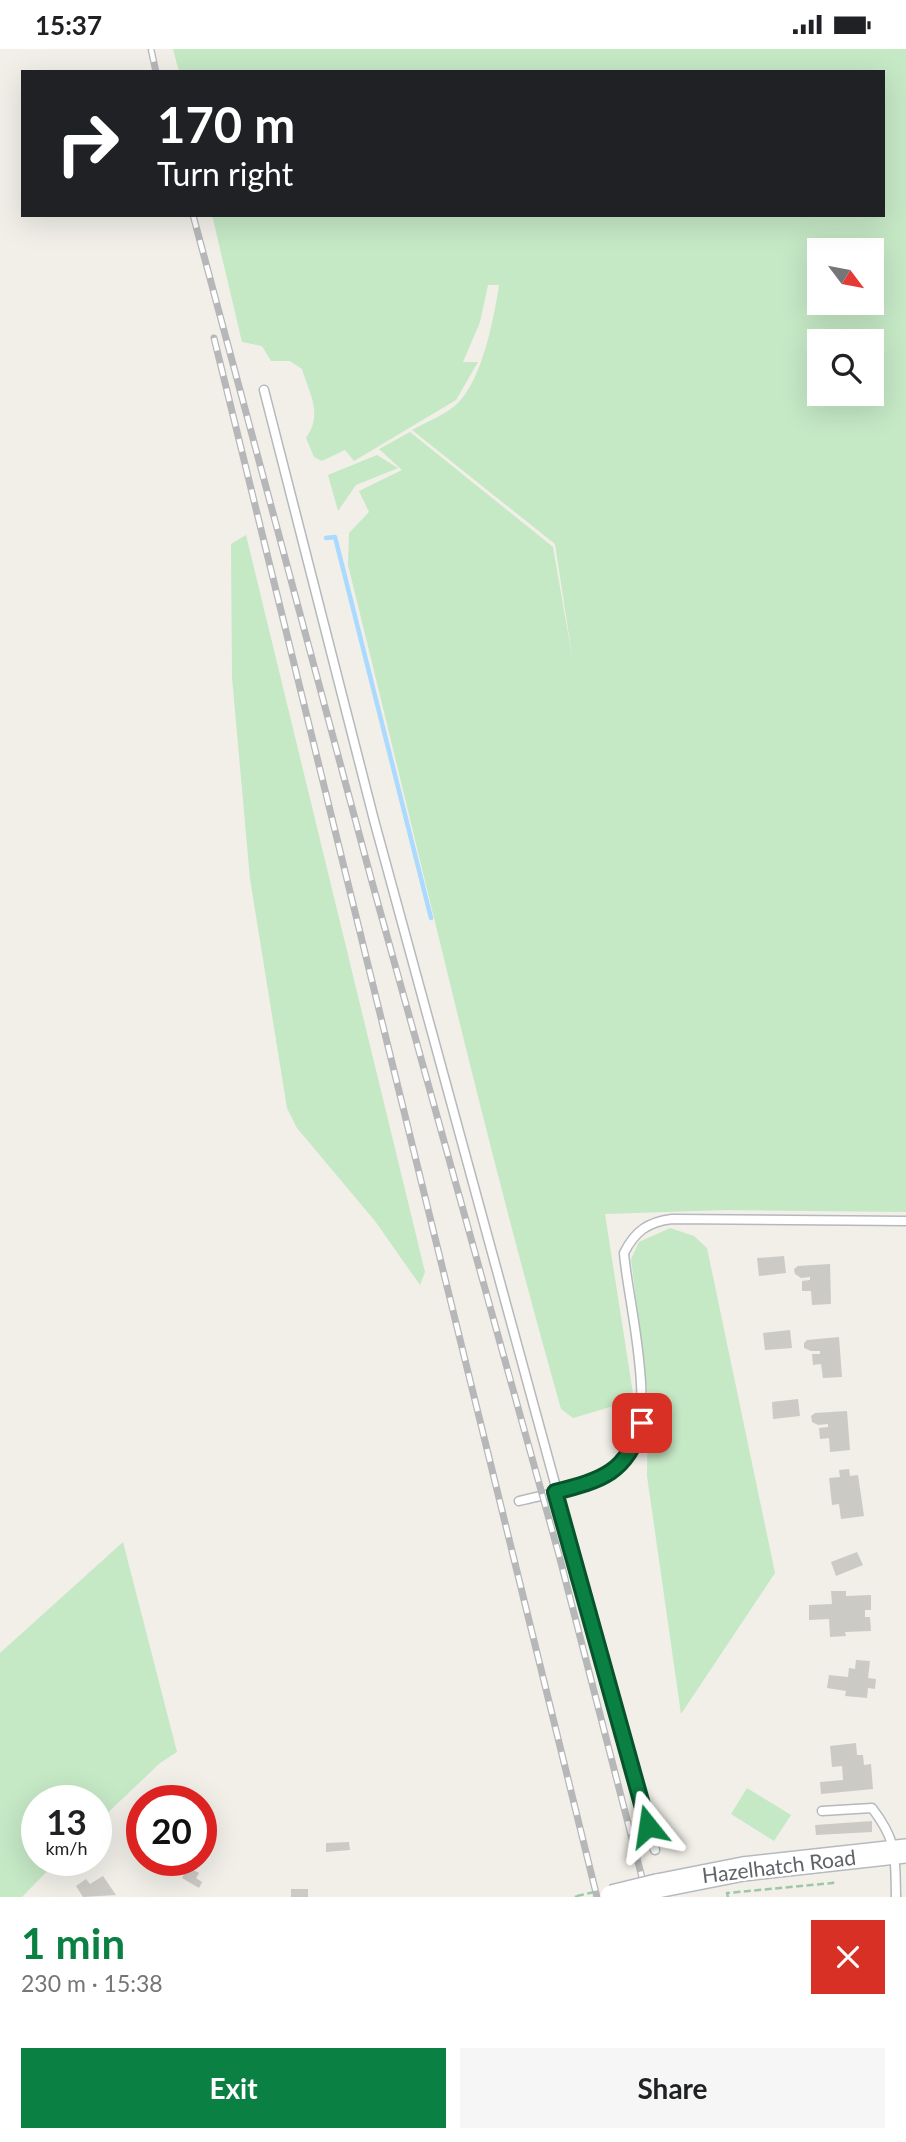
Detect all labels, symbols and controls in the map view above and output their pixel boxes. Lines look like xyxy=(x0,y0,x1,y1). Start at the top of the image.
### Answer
text: 15:37 xyxy=(35,9,102,41)
text: 170 m xyxy=(157,95,295,153)
icon: right xyxy=(42,98,133,189)
text: Turn right xyxy=(157,154,293,193)
north arrow xyxy=(807,238,884,315)
map controls xyxy=(807,238,884,406)
button: search xyxy=(807,329,884,406)
pin xyxy=(612,1393,672,1453)
icon: arrive xyxy=(623,1404,661,1442)
speed limit sign: 20 xyxy=(126,1785,217,1876)
position arrow xyxy=(611,1789,685,1863)
text: 13 xyxy=(46,1800,87,1842)
text: km/h xyxy=(45,1837,88,1859)
street label: Hazelhatch Road xyxy=(701,1844,857,1887)
text: 1 min xyxy=(21,1918,125,1968)
button: close xyxy=(811,1920,885,1994)
text: 230 m · 15:38 xyxy=(21,1969,163,1997)
button: Exit xyxy=(21,2048,446,2128)
button: Share xyxy=(460,2048,885,2128)

